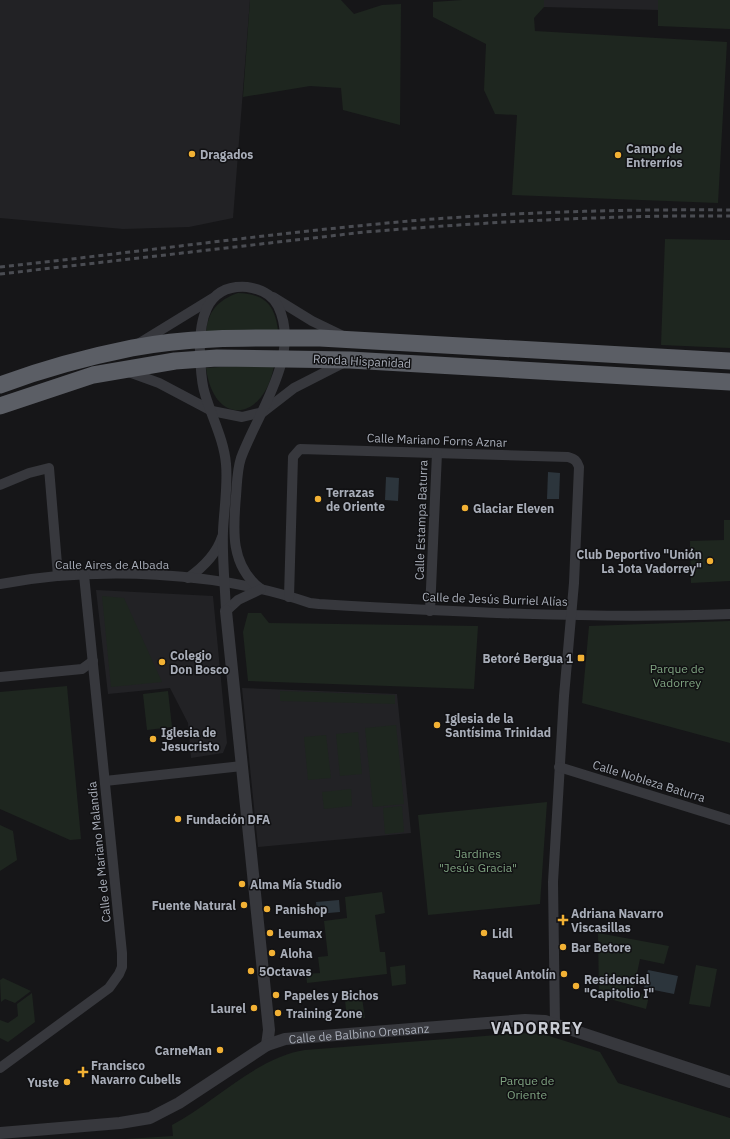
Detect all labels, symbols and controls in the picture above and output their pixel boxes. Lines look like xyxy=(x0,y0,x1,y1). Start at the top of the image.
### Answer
place label: Campo de Entrerríos xyxy=(626,141,683,170)
place label: Dragados xyxy=(200,147,253,162)
marker: Dragados xyxy=(187,149,197,159)
marker: Campo de Entrerríos xyxy=(613,150,623,160)
street label: Ronda Hispanidad xyxy=(313,351,411,371)
street label: Calle Mariano Forns Aznar xyxy=(367,430,508,450)
street label: Calle Estampa Baturra xyxy=(411,459,431,580)
place label: Terrazas de Oriente xyxy=(326,485,385,514)
marker: Terrazas de Oriente xyxy=(313,494,323,504)
place label: Glaciar Eleven xyxy=(473,501,554,516)
marker: Glaciar Eleven xyxy=(460,503,470,513)
place label: Club Deportivo "Unión La Jota Vadorrey" xyxy=(576,547,702,576)
marker: Club Deportivo "Unión La Jota Vadorrey" xyxy=(705,556,715,566)
street label: Calle Aires de Albada xyxy=(55,557,170,572)
street label: Calle de Jesús Burriel Alías xyxy=(422,589,568,609)
place label: Colegio Don Bosco xyxy=(170,648,229,677)
place label: Betoré Bergua 1 xyxy=(483,651,573,666)
marker: Betoré Bergua 1 xyxy=(576,653,586,663)
marker: Colegio Don Bosco xyxy=(157,657,167,667)
park label: Parque de Vadorrey xyxy=(650,661,705,690)
place label: Iglesia de la Santísima Trinidad xyxy=(445,711,551,740)
marker: Iglesia de la Santísima Trinidad xyxy=(432,720,442,730)
place label: Iglesia de Jesucristo xyxy=(161,725,220,754)
marker: Iglesia de Jesucristo xyxy=(148,734,158,744)
street label: Calle Nobleza Baturra xyxy=(591,757,708,805)
street label: Calle de Mariano Malandía xyxy=(84,780,114,923)
place label: Fundación DFA xyxy=(186,812,270,827)
marker: Fundación DFA xyxy=(173,814,183,824)
park label: Jardines "Jesús Gracia" xyxy=(439,846,517,875)
place label: Alma Mía Studio xyxy=(250,877,342,892)
marker: Alma Mía Studio xyxy=(237,879,247,889)
place label: Fuente Natural xyxy=(152,898,236,913)
marker: Fuente Natural xyxy=(239,900,249,910)
place label: Panishop xyxy=(275,902,327,917)
marker: Panishop xyxy=(262,904,272,914)
place label: Adriana Navarro Viscasillas xyxy=(571,906,664,935)
marker: Adriana Navarro Viscasillas xyxy=(558,915,568,925)
place label: Leumax xyxy=(278,926,323,941)
place label: Lidl xyxy=(492,926,513,941)
marker: Leumax xyxy=(265,928,275,938)
marker: Lidl xyxy=(479,928,489,938)
place label: Bar Betore xyxy=(571,940,631,955)
marker: Bar Betore xyxy=(558,942,568,952)
place label: Aloha xyxy=(280,946,313,961)
marker: Aloha xyxy=(267,948,277,958)
place label: 5Octavas xyxy=(259,964,312,979)
marker: 5Octavas xyxy=(246,966,256,976)
place label: Raquel Antolín xyxy=(473,967,556,982)
marker: Raquel Antolín xyxy=(559,969,569,979)
place label: Residencial "Capitolio I" xyxy=(584,972,654,1001)
marker: Residencial "Capitolio I" xyxy=(571,981,581,991)
place label: Papeles y Bichos xyxy=(284,988,379,1003)
marker: Papeles y Bichos xyxy=(271,990,281,1000)
place label: Laurel xyxy=(210,1001,246,1016)
marker: Laurel xyxy=(249,1003,259,1013)
place label: Training Zone xyxy=(286,1006,363,1021)
marker: Training Zone xyxy=(273,1008,283,1018)
district label: VADORREY xyxy=(491,1018,583,1038)
street label: Calle de Balbino Orensanz xyxy=(288,1020,430,1046)
place label: CarneMan xyxy=(155,1043,212,1058)
marker: CarneMan xyxy=(215,1045,225,1055)
place label: Francisco Navarro Cubells xyxy=(91,1058,181,1087)
marker: Francisco Navarro Cubells xyxy=(78,1067,88,1077)
park label: Parque de Oriente xyxy=(500,1073,555,1102)
place label: Yuste xyxy=(27,1075,59,1090)
marker: Yuste xyxy=(62,1077,72,1087)

